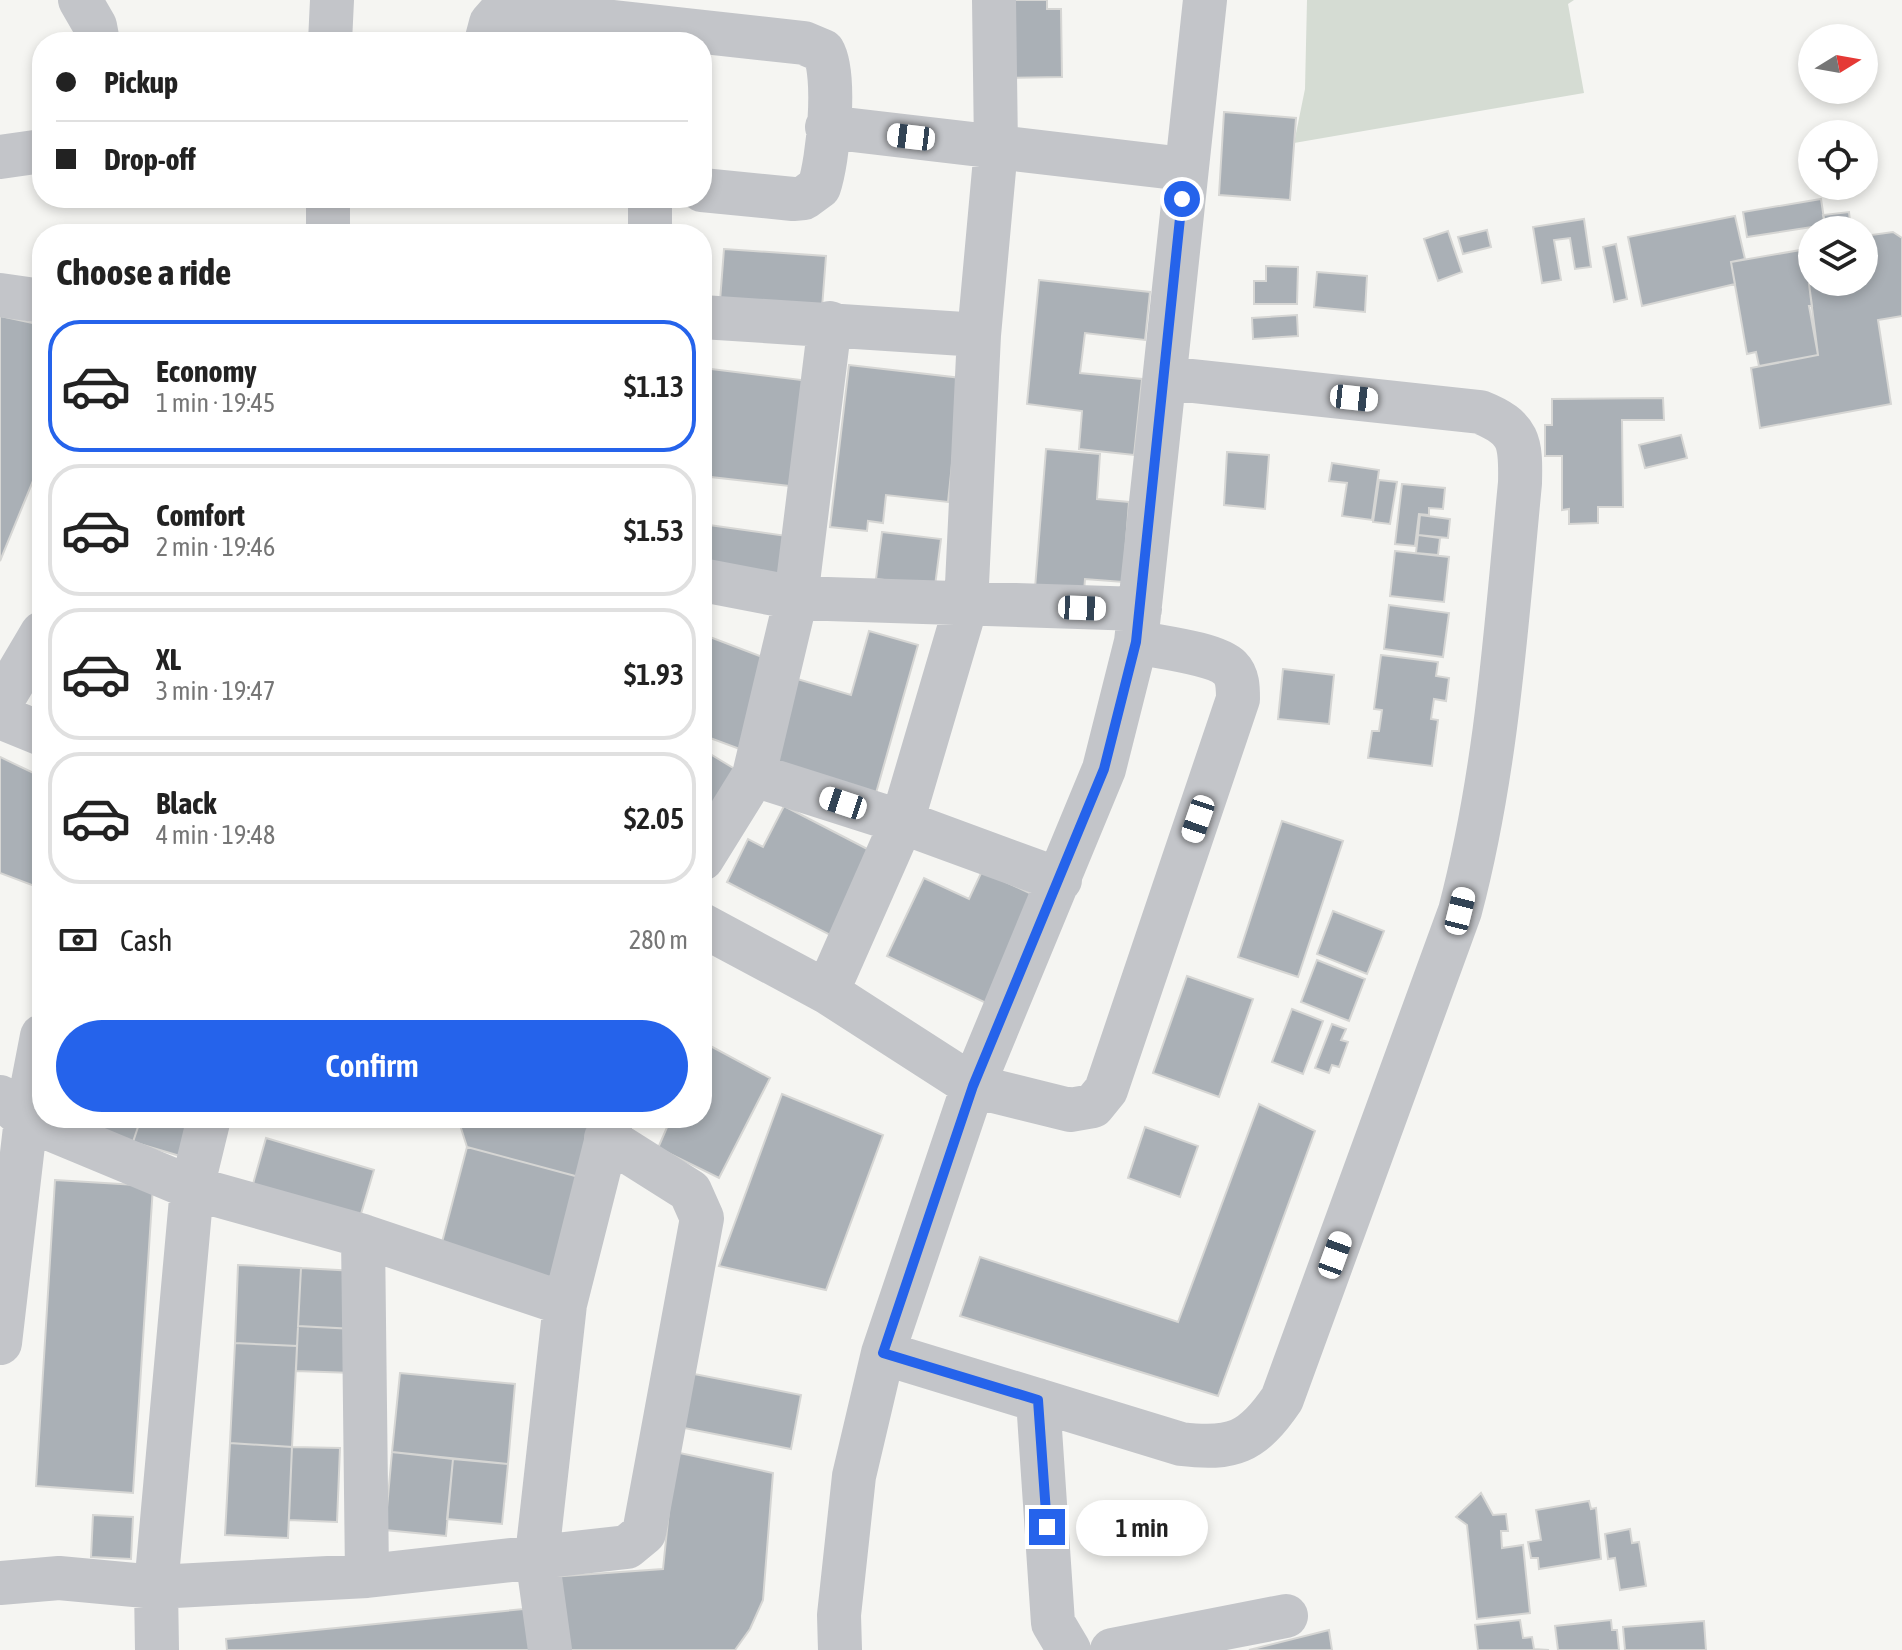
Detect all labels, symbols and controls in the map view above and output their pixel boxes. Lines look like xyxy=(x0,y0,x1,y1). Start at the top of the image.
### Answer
north arrow xyxy=(1798,24,1878,104)
map controls xyxy=(1798,24,1878,296)
text: Pickup xyxy=(104,65,178,99)
button: locate xyxy=(1798,120,1878,200)
car xyxy=(886,122,936,152)
text: Drop-off xyxy=(104,142,196,176)
route start xyxy=(1164,181,1200,217)
button: layers xyxy=(1798,216,1878,296)
text: Choose a ride xyxy=(56,251,231,293)
icon: car xyxy=(60,350,132,422)
text: Economy xyxy=(156,354,257,388)
text: $1.13 xyxy=(624,369,684,403)
car xyxy=(1329,384,1379,412)
text: 1 min · 19:45 xyxy=(156,388,275,418)
icon: car xyxy=(60,494,132,566)
text: Comfort xyxy=(156,498,245,532)
text: $1.53 xyxy=(624,513,684,547)
text: 2 min · 19:46 xyxy=(156,532,275,562)
car xyxy=(1058,595,1106,621)
icon: car xyxy=(60,638,132,710)
text: XL xyxy=(156,642,181,676)
text: $1.93 xyxy=(624,657,684,691)
text: 3 min · 19:47 xyxy=(156,676,275,706)
icon: car xyxy=(60,782,132,854)
car xyxy=(816,784,870,822)
text: Black xyxy=(156,786,216,820)
car xyxy=(1179,792,1217,846)
text: $2.05 xyxy=(624,801,684,835)
text: 4 min · 19:48 xyxy=(156,820,275,850)
car xyxy=(1443,885,1477,937)
icon: cash xyxy=(56,918,100,962)
text: Cash xyxy=(120,923,173,957)
text: 280 m xyxy=(629,925,688,955)
button: Confirm xyxy=(56,1020,688,1112)
car xyxy=(1316,1228,1354,1282)
callout: 1 min xyxy=(1075,1499,1207,1555)
route end xyxy=(1029,1509,1065,1545)
text: 1 min xyxy=(1115,1513,1169,1543)

